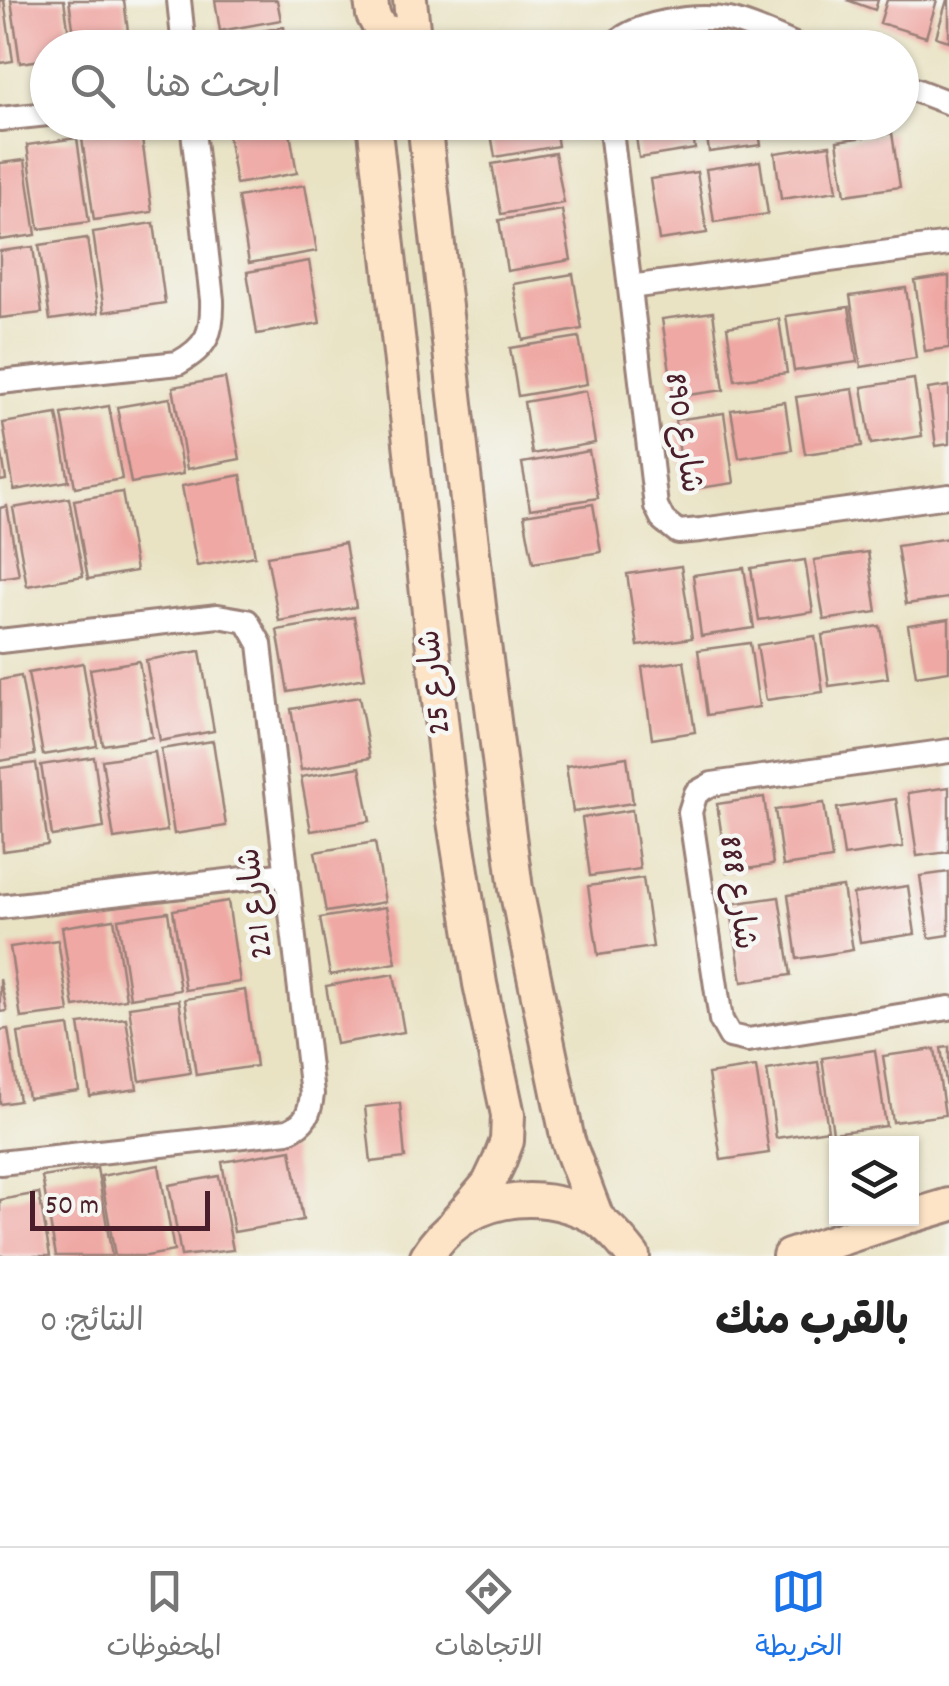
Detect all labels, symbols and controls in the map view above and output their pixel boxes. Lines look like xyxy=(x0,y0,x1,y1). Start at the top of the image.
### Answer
search box xyxy=(30,30,919,140)
icon: search xyxy=(65,58,120,113)
text: ابحث هنا xyxy=(145,61,281,116)
street label: شارع 890 xyxy=(650,370,712,496)
street label: شارع 25 xyxy=(409,627,465,737)
street label: شارع 888 xyxy=(704,833,766,953)
street label: شارع 221 xyxy=(228,845,288,961)
map controls xyxy=(829,1136,919,1226)
button: layers xyxy=(829,1136,919,1226)
scale bar xyxy=(30,1186,210,1230)
text: 50 m xyxy=(45,1188,99,1228)
text: بالقرب منك xyxy=(715,1295,909,1355)
text: النتائج: 0 xyxy=(40,1301,144,1347)
tab: المحفوظات xyxy=(106,1564,222,1670)
tab: الاتجاهات xyxy=(434,1564,543,1670)
tab: الخريطة xyxy=(755,1564,843,1670)

